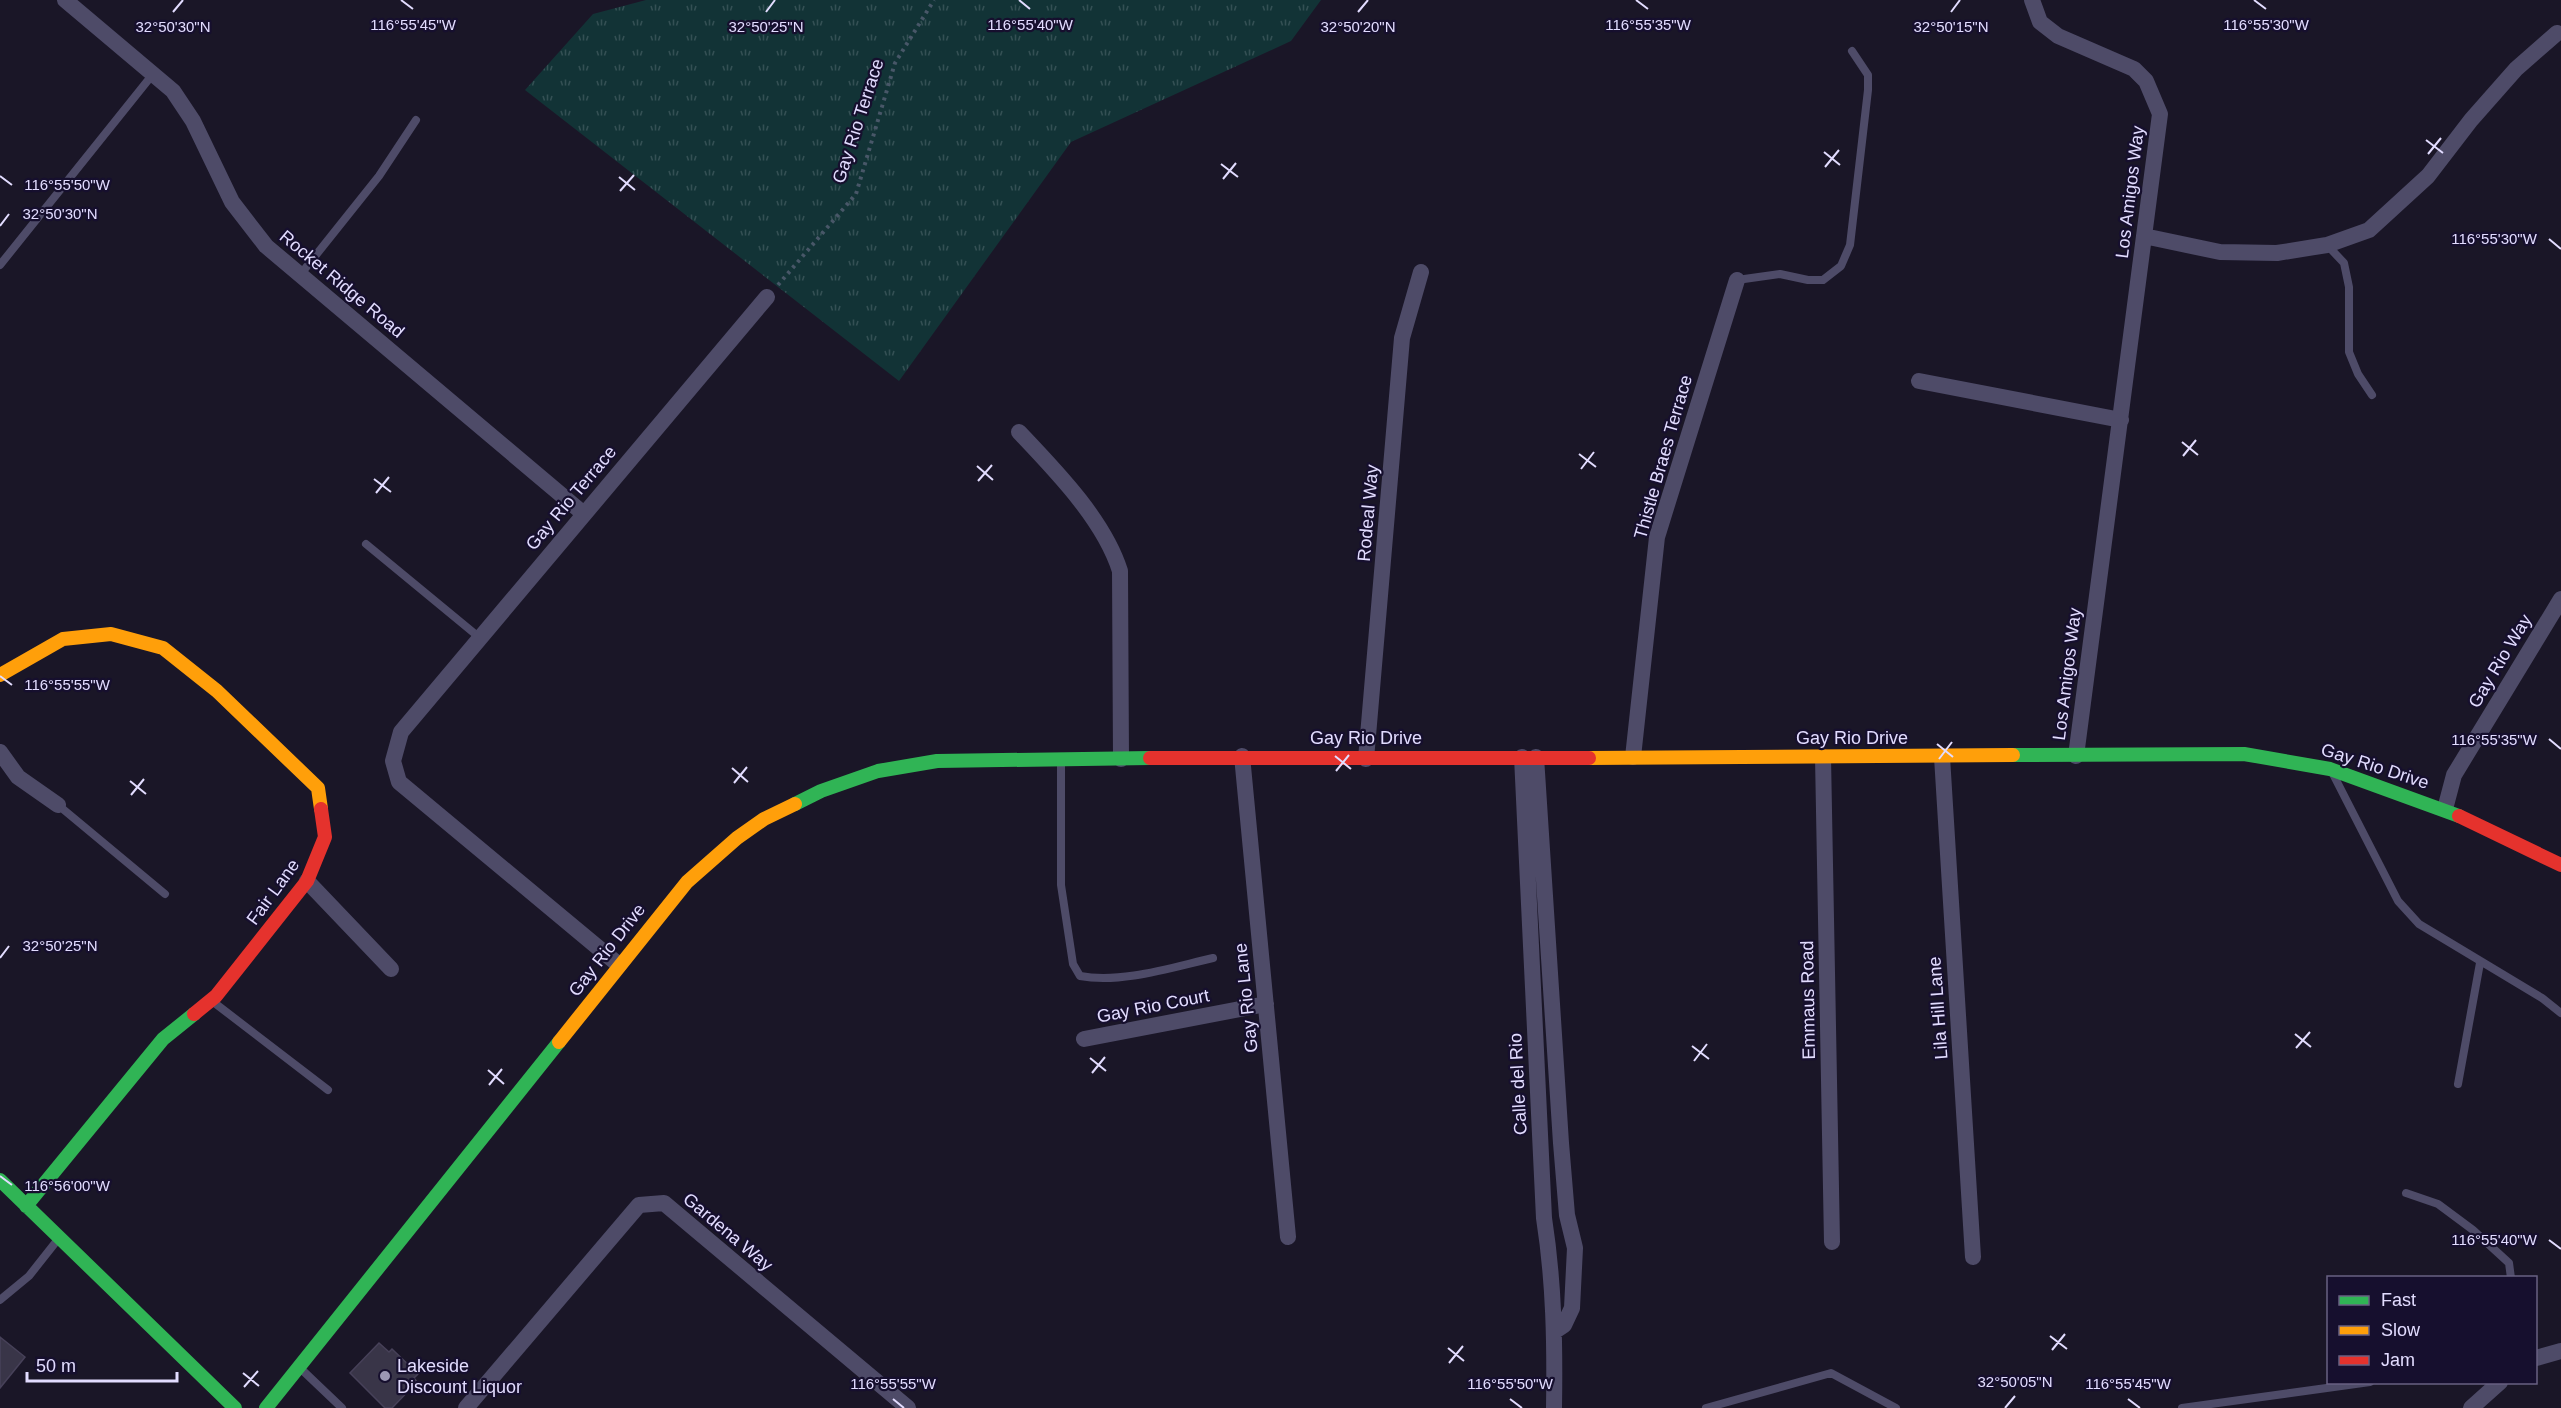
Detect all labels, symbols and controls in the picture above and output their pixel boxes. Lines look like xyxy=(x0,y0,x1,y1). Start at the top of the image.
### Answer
text: 116°55'45"W xyxy=(370,16,457,33)
text: 116°55'40"W xyxy=(987,16,1074,33)
text: 116°55'35"W xyxy=(1605,16,1692,33)
text: 116°55'30"W xyxy=(2223,16,2310,33)
text: 32°50'30"N xyxy=(135,18,211,35)
text: 32°50'25"N xyxy=(728,18,804,35)
text: 32°50'20"N xyxy=(1320,18,1396,35)
text: 32°50'15"N xyxy=(1913,18,1989,35)
street label: Gay Rio Terrace xyxy=(828,56,888,186)
street label: Los Amigos Way xyxy=(2112,125,2148,259)
text: 116°55'50"W xyxy=(24,176,111,193)
text: 32°50'30"N xyxy=(22,205,98,222)
street label: Rocket Ridge Road xyxy=(276,226,408,342)
text: 116°55'30"W xyxy=(2451,230,2538,247)
street label: Thistle Braes Terrace xyxy=(1630,373,1696,541)
street label: Gay Rio Terrace xyxy=(522,442,620,554)
street label: Rodeal Way xyxy=(1354,464,1382,562)
street label: Los Amigos Way xyxy=(2049,607,2085,741)
street label: Gay Rio Way xyxy=(2464,611,2536,711)
text: 116°55'55"W xyxy=(24,676,111,693)
street label: Gay Rio Drive xyxy=(1310,728,1422,748)
street label: Gay Rio Drive xyxy=(1796,728,1908,748)
text: 116°55'35"W xyxy=(2451,731,2538,748)
street label: Gay Rio Drive xyxy=(2319,739,2431,793)
street label: Fair Lane xyxy=(243,855,303,929)
street label: Gay Rio Drive xyxy=(565,900,649,1000)
text: 32°50'25"N xyxy=(22,937,98,954)
street label: Emmaus Road xyxy=(1797,940,1819,1060)
street label: Gay Rio Lane xyxy=(1230,942,1262,1054)
street label: Lila Hill Lane xyxy=(1924,956,1952,1060)
street label: Gay Rio Court xyxy=(1095,985,1211,1027)
street label: Calle del Rio xyxy=(1505,1033,1531,1135)
text: 116°56'00"W xyxy=(24,1177,111,1194)
street label: Gardena Way xyxy=(679,1189,777,1275)
text: 116°55'40"W xyxy=(2451,1231,2538,1248)
legend xyxy=(2327,1276,2537,1384)
text: Fast xyxy=(2381,1290,2416,1310)
text: Slow xyxy=(2381,1320,2421,1340)
scale bar xyxy=(27,1345,177,1383)
text: Jam xyxy=(2381,1350,2415,1370)
text: 50 m xyxy=(36,1356,76,1376)
place label: Lakeside Discount Liquor xyxy=(397,1356,522,1397)
marker: Lakeside Discount Liquor xyxy=(378,1369,392,1383)
text: 32°50'05"N xyxy=(1977,1373,2053,1390)
text: 116°55'55"W xyxy=(850,1375,937,1392)
text: 116°55'50"W xyxy=(1467,1375,1554,1392)
text: 116°55'45"W xyxy=(2085,1375,2172,1392)

